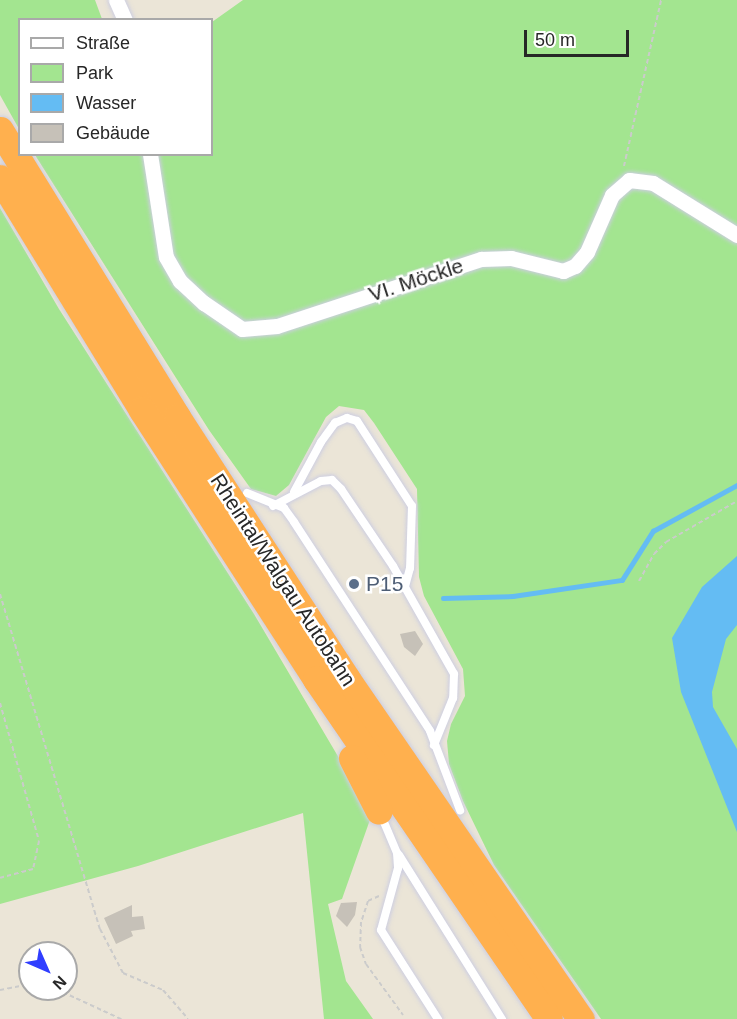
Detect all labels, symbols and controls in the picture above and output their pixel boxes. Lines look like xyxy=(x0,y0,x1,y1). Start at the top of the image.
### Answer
legend xyxy=(18,18,213,156)
scale bar xyxy=(527,18,632,56)
text: 50 m xyxy=(535,30,575,50)
text: Straße xyxy=(76,33,130,53)
text: Park xyxy=(76,63,113,83)
text: Wasser xyxy=(76,93,136,113)
text: Gebäude xyxy=(76,123,150,143)
street label: VI. Möckle xyxy=(365,253,467,307)
street label: Rheintal/Walgau Autobahn xyxy=(205,469,361,691)
place label: P15 xyxy=(366,571,403,597)
marker: P15 xyxy=(347,577,361,591)
north arrow xyxy=(18,941,78,1001)
text: N xyxy=(50,973,70,993)

